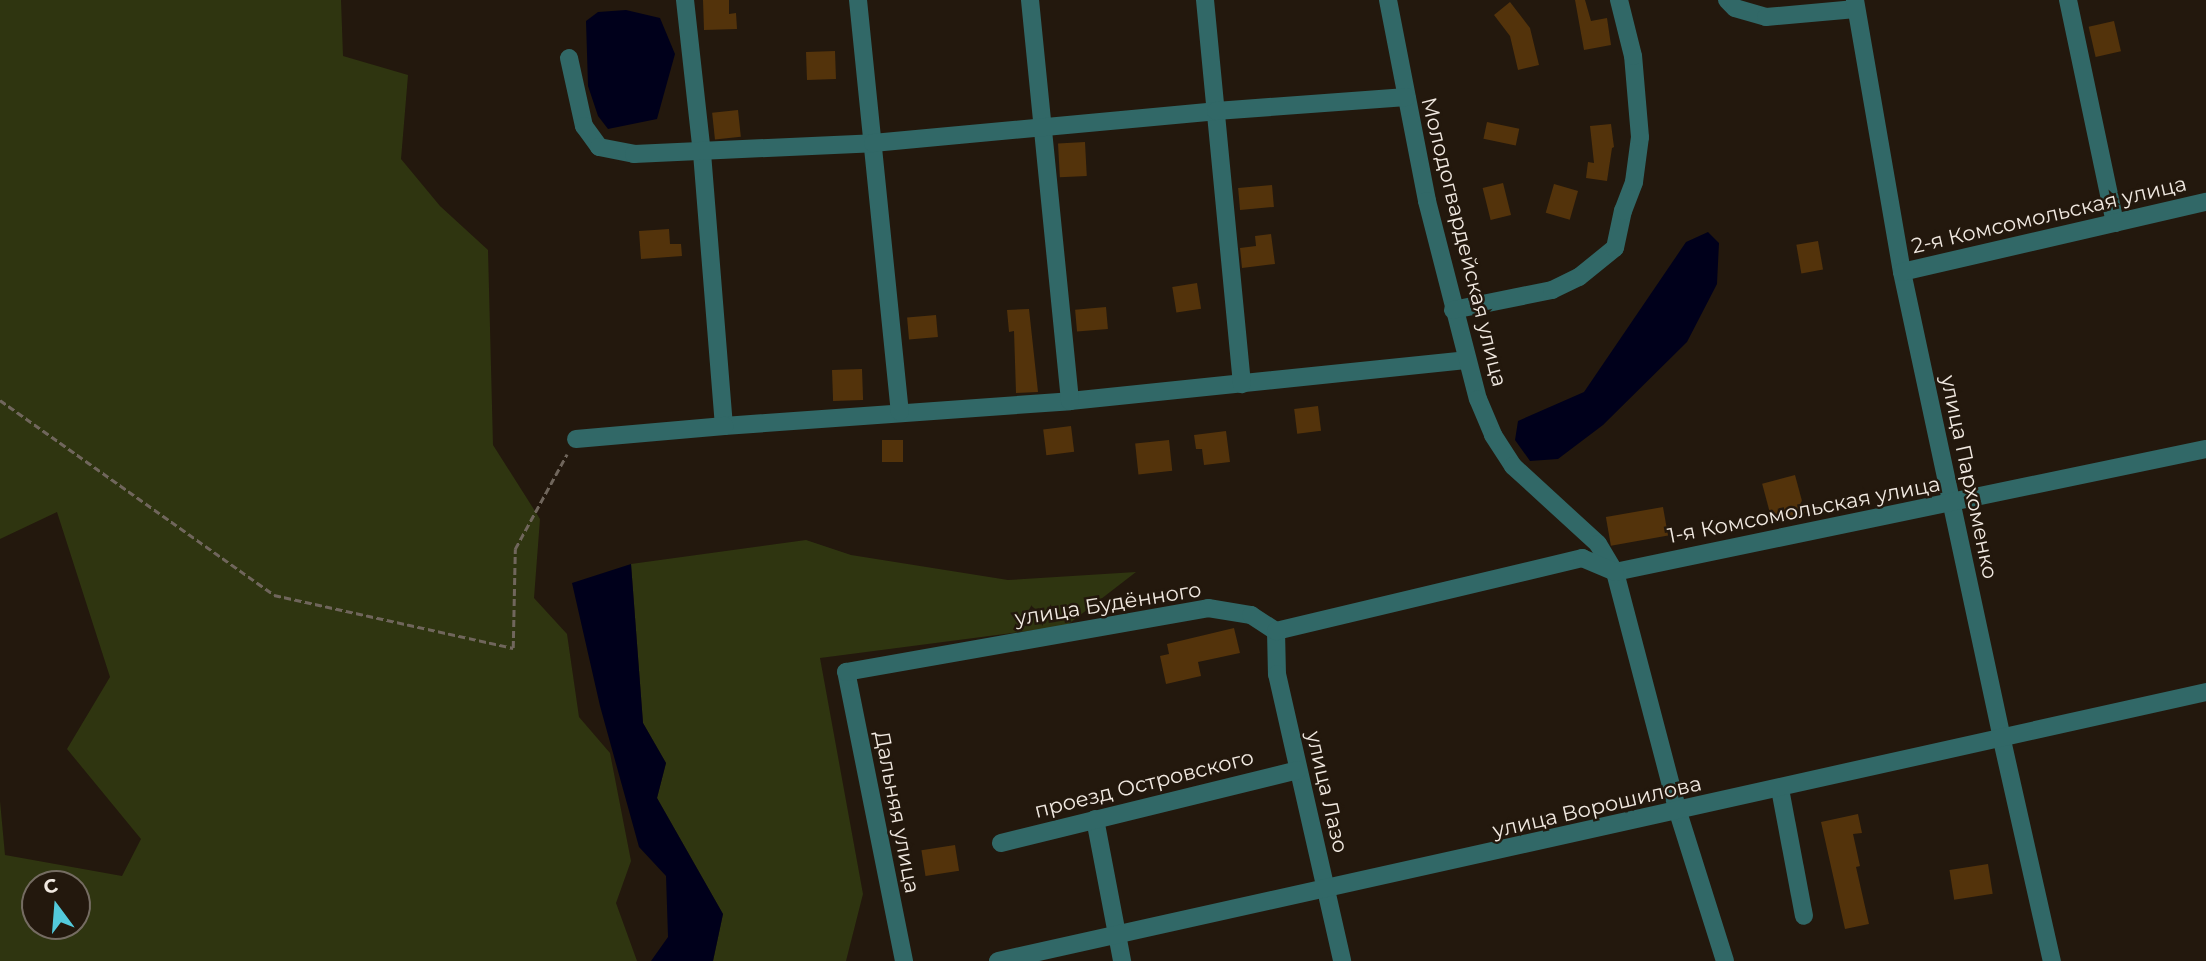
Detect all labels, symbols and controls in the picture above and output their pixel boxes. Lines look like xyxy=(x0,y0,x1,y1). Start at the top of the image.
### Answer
street label: Молодогвардейская улица xyxy=(1416,95,1512,389)
street label: 2-я Комсомольская улица xyxy=(1909,171,2189,259)
street label: улица Пархоменко xyxy=(1935,373,2003,581)
street label: 1-я Комсомольская улица xyxy=(1666,471,1942,549)
street label: улица Будённого xyxy=(1013,577,1203,631)
street label: Дальняя улица xyxy=(869,729,925,895)
street label: улица Лазо xyxy=(1301,729,1353,855)
street label: проезд Островского xyxy=(1032,745,1256,823)
street label: улица Ворошилова xyxy=(1490,771,1704,843)
north arrow xyxy=(21,870,91,940)
text: С xyxy=(41,873,60,899)

